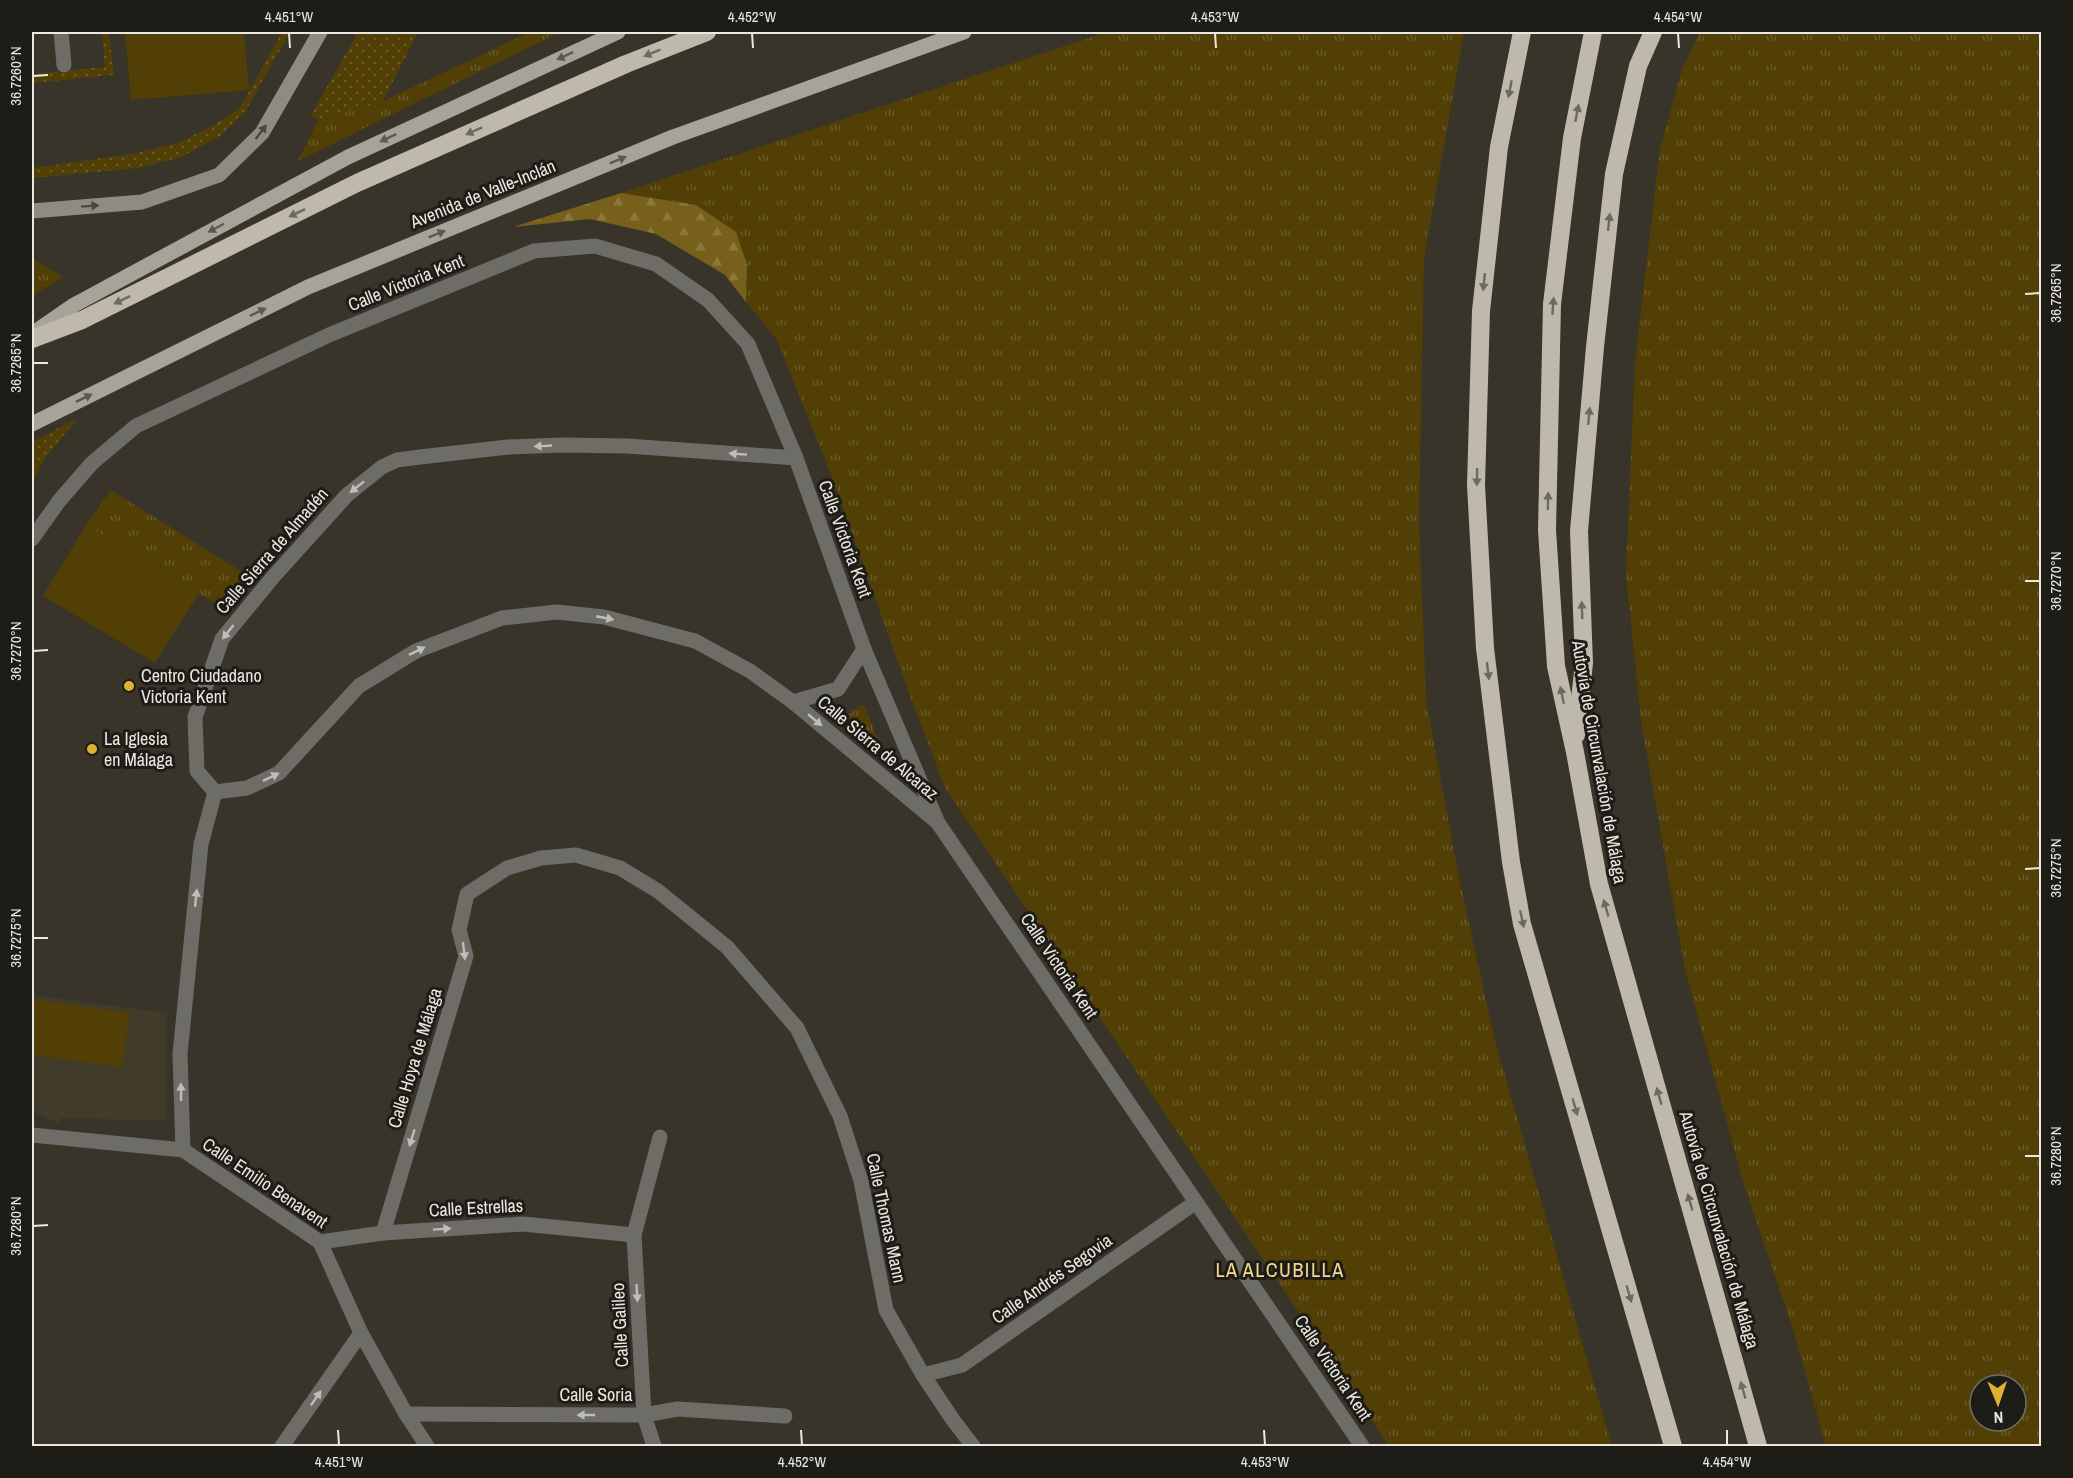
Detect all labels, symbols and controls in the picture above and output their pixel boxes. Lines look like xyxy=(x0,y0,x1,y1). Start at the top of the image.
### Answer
text: 4.451°W xyxy=(265,6,314,27)
text: 4.452°W xyxy=(728,6,777,27)
text: 4.453°W xyxy=(1191,6,1240,27)
text: 4.454°W xyxy=(1654,6,1703,27)
text: 36.7260°N xyxy=(5,46,26,106)
one-way arrow xyxy=(643,49,661,58)
one-way arrow xyxy=(556,51,574,61)
one-way arrow xyxy=(1505,80,1515,98)
one-way arrow xyxy=(1573,103,1582,122)
one-way arrow xyxy=(255,124,267,140)
one-way arrow xyxy=(465,127,482,136)
one-way arrow xyxy=(380,133,397,142)
street label: Avenida de Valle-Inclán xyxy=(406,153,559,234)
one-way arrow xyxy=(609,155,627,165)
one-way arrow xyxy=(80,202,99,211)
one-way arrow xyxy=(288,208,305,218)
one-way arrow xyxy=(1604,212,1613,231)
one-way arrow xyxy=(207,223,224,233)
one-way arrow xyxy=(429,229,447,239)
street label: Calle Victoria Kent xyxy=(344,248,467,317)
text: 36.7265°N xyxy=(2045,263,2066,323)
one-way arrow xyxy=(1479,272,1489,291)
one-way arrow xyxy=(113,295,130,305)
one-way arrow xyxy=(1548,296,1557,315)
one-way arrow xyxy=(250,307,267,316)
text: 36.7265°N xyxy=(5,333,26,393)
one-way arrow xyxy=(75,394,92,403)
one-way arrow xyxy=(1584,406,1594,425)
one-way arrow xyxy=(534,441,553,450)
one-way arrow xyxy=(728,449,747,459)
one-way arrow xyxy=(1472,467,1481,486)
street label: Calle Victoria Kent xyxy=(813,477,878,601)
one-way arrow xyxy=(350,480,365,492)
street label: Calle Sierra de Almadén xyxy=(210,482,334,619)
one-way arrow xyxy=(1543,491,1552,510)
text: 36.7270°N xyxy=(2045,551,2066,611)
one-way arrow xyxy=(1578,601,1587,620)
one-way arrow xyxy=(596,614,615,623)
text: 36.7270°N xyxy=(5,621,26,681)
one-way arrow xyxy=(223,625,235,640)
street label: Autovía de Circunvalación de Málaga xyxy=(1566,638,1633,885)
one-way arrow xyxy=(408,647,426,657)
one-way arrow xyxy=(1483,662,1493,681)
place label: Centro Ciudadano Victoria Kent xyxy=(141,663,262,709)
marker: Centro Ciudadano Victoria Kent xyxy=(122,679,136,693)
one-way arrow xyxy=(1557,686,1567,704)
street label: Calle Sierra de Alcaraz xyxy=(812,690,944,806)
one-way arrow xyxy=(807,714,823,727)
place label: La Iglesia en Málaga xyxy=(104,726,173,772)
marker: La Iglesia en Málaga xyxy=(85,742,99,756)
one-way arrow xyxy=(262,772,279,781)
text: 36.7275°N xyxy=(2045,838,2066,898)
one-way arrow xyxy=(191,888,201,907)
one-way arrow xyxy=(1600,899,1610,917)
text: 36.7275°N xyxy=(5,908,26,968)
street label: Calle Victoria Kent xyxy=(1015,908,1104,1024)
one-way arrow xyxy=(1518,910,1527,929)
one-way arrow xyxy=(459,942,468,961)
street label: Calle Hoya de Málaga xyxy=(381,985,448,1131)
one-way arrow xyxy=(177,1082,186,1101)
one-way arrow xyxy=(1654,1086,1663,1104)
one-way arrow xyxy=(1571,1098,1580,1116)
street label: Autovía de Circunvalación de Málaga xyxy=(1673,1107,1765,1352)
text: 36.7280°N xyxy=(2045,1126,2066,1186)
one-way arrow xyxy=(407,1129,416,1147)
street label: Calle Emilio Benavent xyxy=(198,1131,333,1234)
street label: Calle Thomas Mann xyxy=(861,1151,912,1285)
street label: Calle Estrellas xyxy=(428,1193,524,1222)
one-way arrow xyxy=(1684,1193,1694,1212)
text: 36.7280°N xyxy=(5,1196,26,1256)
one-way arrow xyxy=(432,1224,451,1234)
street label: Calle Andrés Segovia xyxy=(986,1228,1117,1330)
district label: LA ALCUBILLA xyxy=(1215,1256,1345,1283)
street label: Calle Galileo xyxy=(605,1282,634,1368)
one-way arrow xyxy=(633,1284,642,1303)
one-way arrow xyxy=(1625,1285,1634,1303)
street label: Calle Victoria Kent xyxy=(1289,1310,1378,1426)
north arrow xyxy=(1968,1373,2028,1433)
one-way arrow xyxy=(1738,1381,1747,1399)
street label: Calle Soria xyxy=(559,1382,633,1407)
one-way arrow xyxy=(310,1391,322,1407)
text: N xyxy=(1993,1407,2004,1429)
one-way arrow xyxy=(576,1410,595,1420)
text: 4.451°W xyxy=(315,1451,364,1472)
text: 4.452°W xyxy=(778,1451,827,1472)
text: 4.453°W xyxy=(1241,1451,1290,1472)
text: 4.454°W xyxy=(1703,1451,1752,1472)

